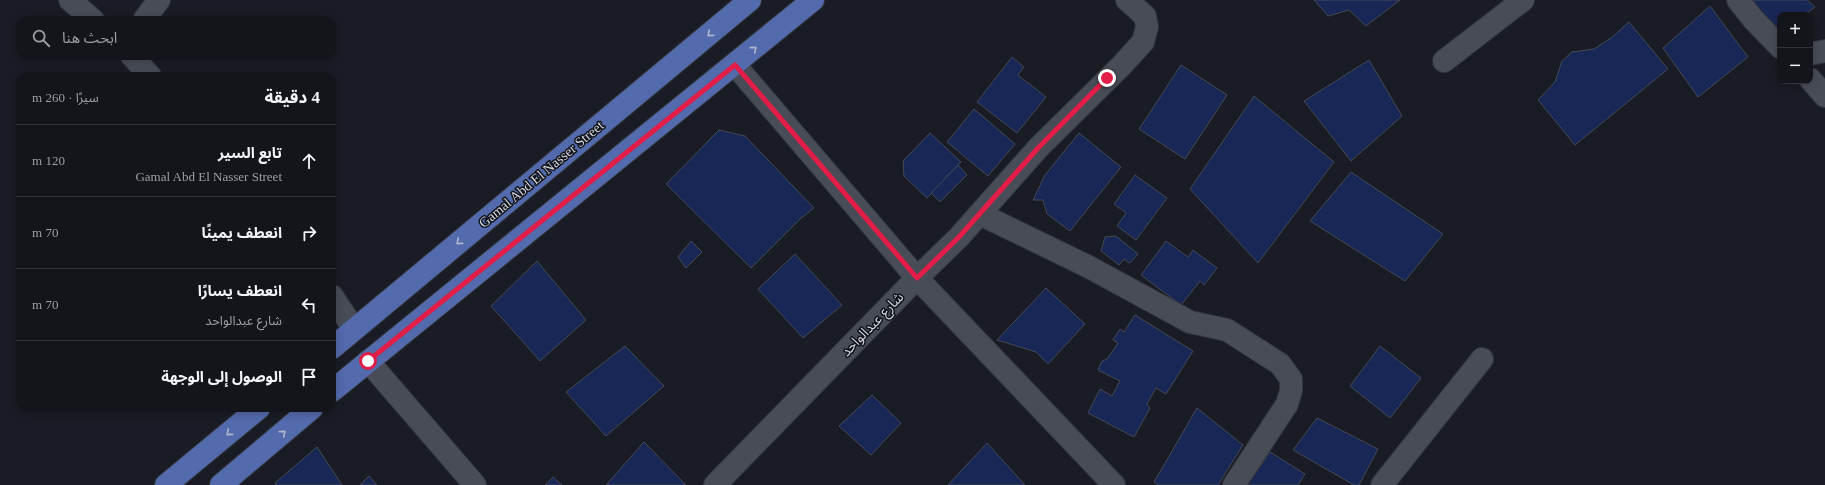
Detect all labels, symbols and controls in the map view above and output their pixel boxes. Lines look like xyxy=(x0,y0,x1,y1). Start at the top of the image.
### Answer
map controls xyxy=(1777,12,1813,84)
button: + xyxy=(1777,12,1813,48)
search box xyxy=(16,16,336,60)
icon: search xyxy=(30,27,52,49)
one-way arrow xyxy=(707,29,714,36)
text: ابحث هنا xyxy=(62,30,117,46)
one-way arrow xyxy=(749,47,756,54)
button: − xyxy=(1777,48,1813,84)
route end xyxy=(1098,69,1116,87)
text: 4 دقيقة xyxy=(264,88,320,107)
text: سيرًا · 260 m xyxy=(32,90,99,105)
street label: Gamal Abd El Nasser Street xyxy=(476,118,607,231)
text: تابع السير xyxy=(218,145,282,161)
icon: ahead xyxy=(298,150,320,172)
text: 120 m xyxy=(32,153,65,168)
text: Gamal Abd El Nasser Street xyxy=(135,169,282,184)
icon: right xyxy=(298,222,320,244)
text: 70 m xyxy=(32,225,58,240)
text: انعطف يمينًا xyxy=(202,225,282,241)
one-way arrow xyxy=(456,238,463,245)
text: انعطف يسارًا xyxy=(198,283,282,299)
street label: شارع عبدالواحد xyxy=(838,289,909,361)
icon: left xyxy=(298,294,320,316)
text: 70 m xyxy=(32,297,58,312)
text: شارع عبدالواحد xyxy=(205,313,282,328)
route start xyxy=(359,352,377,370)
icon: arrive xyxy=(298,366,320,388)
text: الوصول إلى الوجهة xyxy=(161,369,282,385)
one-way arrow xyxy=(227,428,234,435)
one-way arrow xyxy=(278,430,285,437)

